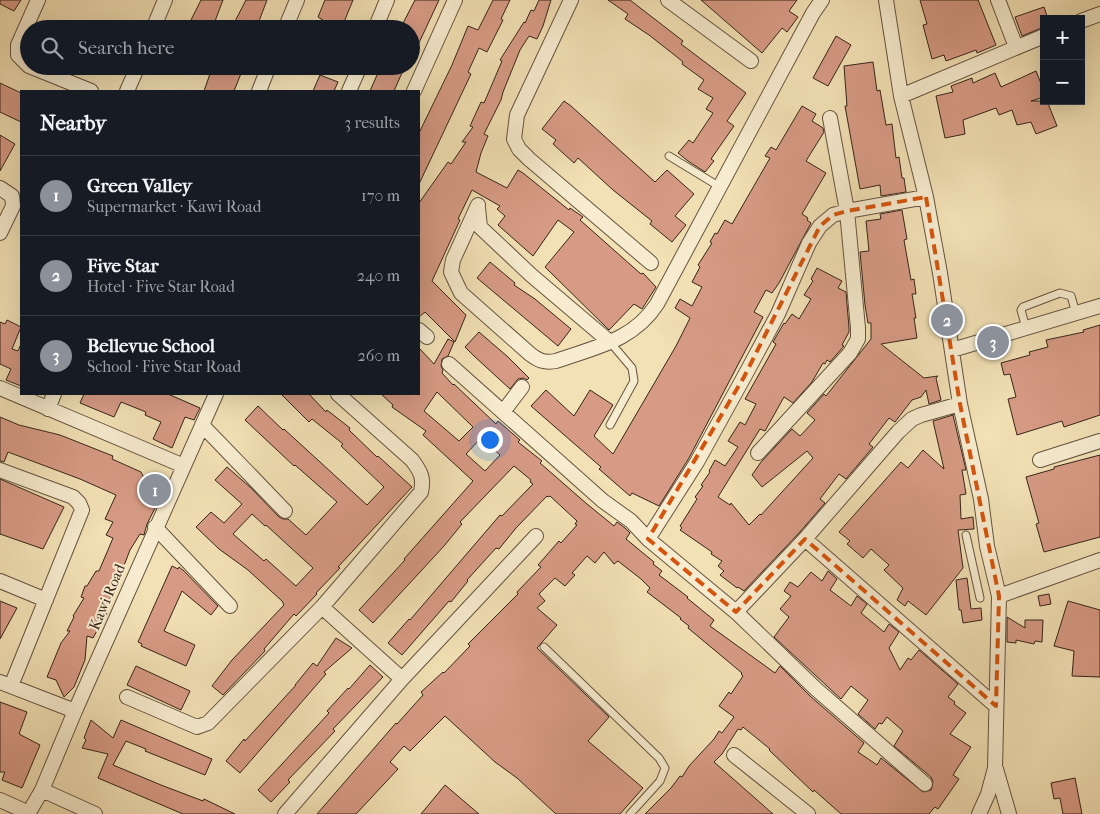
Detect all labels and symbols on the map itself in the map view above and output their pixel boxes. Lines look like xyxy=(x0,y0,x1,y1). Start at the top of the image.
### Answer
pin: 2 xyxy=(931,301,963,339)
pin: 3 xyxy=(977,323,1009,361)
your location xyxy=(477,427,503,453)
pin: 1 xyxy=(139,471,171,509)
street label: Kawi Road xyxy=(85,561,129,633)

